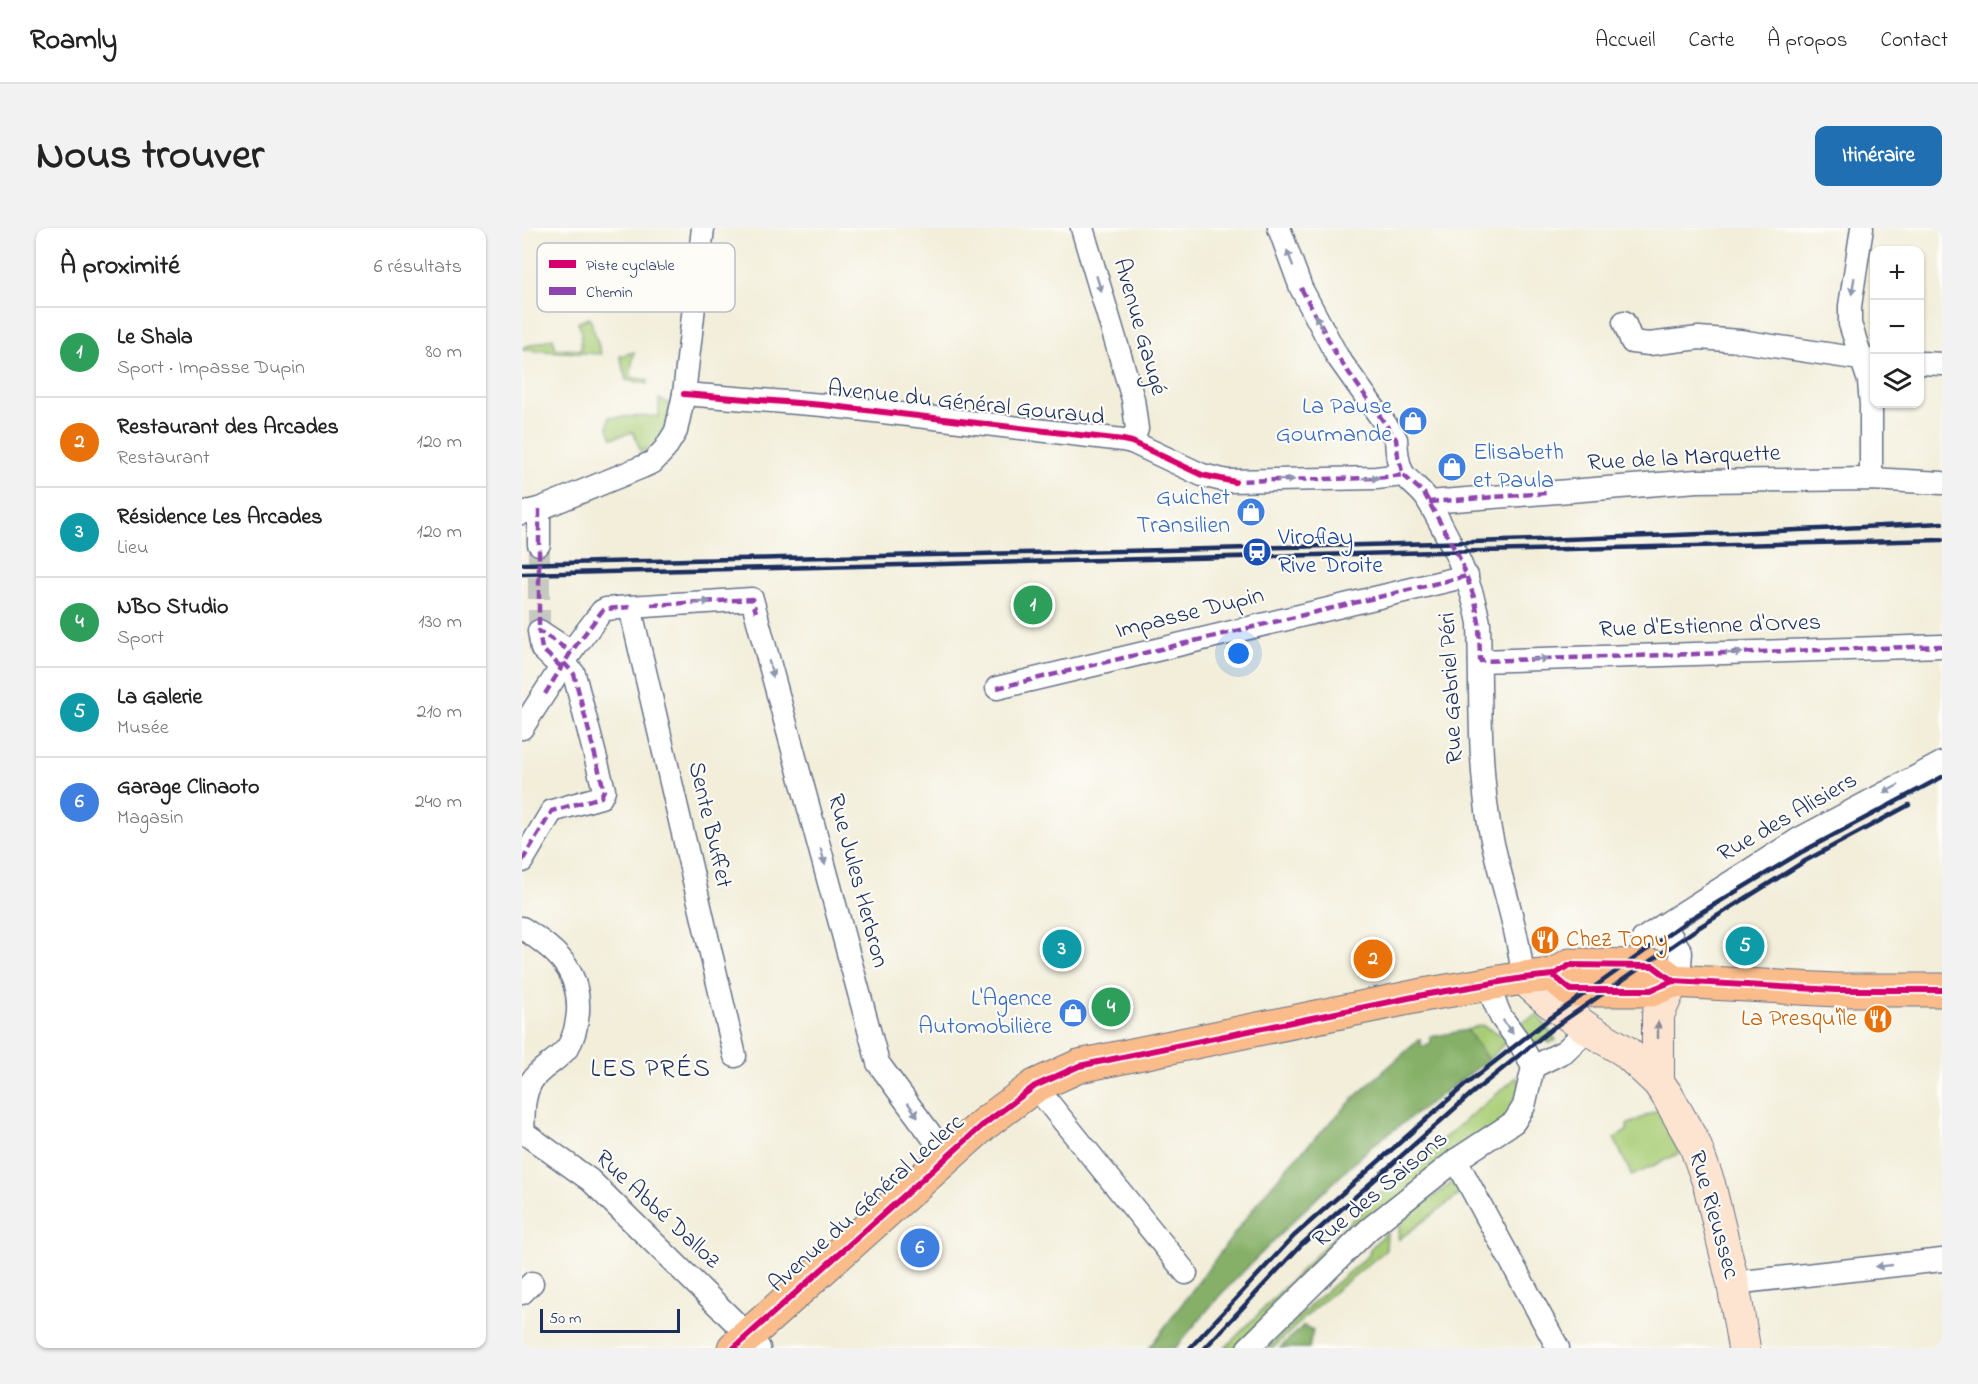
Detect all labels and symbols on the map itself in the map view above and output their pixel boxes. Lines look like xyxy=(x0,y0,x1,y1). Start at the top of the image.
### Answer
legend xyxy=(537,243,735,312)
one-way arrow xyxy=(1285,249,1294,267)
text: Piste cyclable xyxy=(586,254,675,278)
street label: Avenue Gaugé xyxy=(1103,254,1175,400)
one-way arrow xyxy=(1095,275,1104,293)
one-way arrow xyxy=(1848,276,1857,295)
text: Chemin xyxy=(586,281,633,305)
one-way arrow xyxy=(1314,313,1324,330)
street label: Avenue du Général Gouraud xyxy=(826,372,1107,436)
place label: La Pause Gourmande xyxy=(1276,390,1392,453)
shop icon: La Pause Gourmande xyxy=(1397,405,1429,437)
place label: Elisabeth et Paula xyxy=(1473,436,1564,499)
street label: Rue de la Marquette xyxy=(1587,436,1782,482)
shop icon: Elisabeth et Paula xyxy=(1436,451,1468,483)
one-way arrow xyxy=(1361,473,1380,482)
one-way arrow xyxy=(1277,475,1296,485)
place label: Guichet Transilien xyxy=(1137,481,1230,544)
shop icon: Guichet Transilien xyxy=(1235,496,1267,528)
place label: Viroflay Rive Droite xyxy=(1277,521,1383,584)
station icon: Viroflay Rive Droite xyxy=(1241,536,1273,568)
street label: Impasse Dupin xyxy=(1112,579,1268,649)
pin: 1 xyxy=(1014,582,1052,628)
one-way arrow xyxy=(692,598,711,607)
street label: Rue d'Estienne d'Orves xyxy=(1598,606,1822,648)
street label: Rue Gabriel Péri xyxy=(1431,611,1473,765)
your location xyxy=(1224,639,1253,668)
one-way arrow xyxy=(1724,648,1743,658)
one-way arrow xyxy=(1529,655,1548,664)
one-way arrow xyxy=(767,660,777,678)
street label: Sente Buffet xyxy=(677,758,741,892)
street label: Rue des Alisiers xyxy=(1712,764,1864,872)
one-way arrow xyxy=(1882,784,1899,794)
street label: Rue Jules Herbron xyxy=(817,790,897,972)
one-way arrow xyxy=(818,848,828,866)
place label: Chez Tony xyxy=(1566,923,1668,959)
restaurant icon: Chez Tony xyxy=(1529,924,1561,956)
pin: 5 xyxy=(1726,924,1764,968)
pin: 3 xyxy=(1042,926,1082,972)
pin: 2 xyxy=(1354,936,1392,982)
place label: L'Agence Automobilière xyxy=(918,982,1052,1045)
pin: 4 xyxy=(1092,984,1130,1030)
shop icon: L'Agence Automobilière xyxy=(1057,997,1089,1029)
place label: La Presqu'île xyxy=(1741,1002,1857,1037)
restaurant icon: La Presqu'île xyxy=(1862,1003,1894,1035)
one-way arrow xyxy=(1502,1019,1514,1034)
one-way arrow xyxy=(1653,1020,1663,1039)
district label: LES PRÉS xyxy=(591,1051,711,1089)
one-way arrow xyxy=(907,1101,919,1117)
street label: Avenue du Général Leclerc xyxy=(761,1106,973,1302)
street label: Rue des Saisons xyxy=(1306,1123,1456,1257)
street label: Rue Abbé Dalloz xyxy=(586,1142,729,1278)
street label: Rue Rieussec xyxy=(1678,1147,1748,1283)
pin: 6 xyxy=(900,1226,940,1270)
one-way arrow xyxy=(1874,1261,1893,1271)
scale bar xyxy=(540,1306,680,1334)

